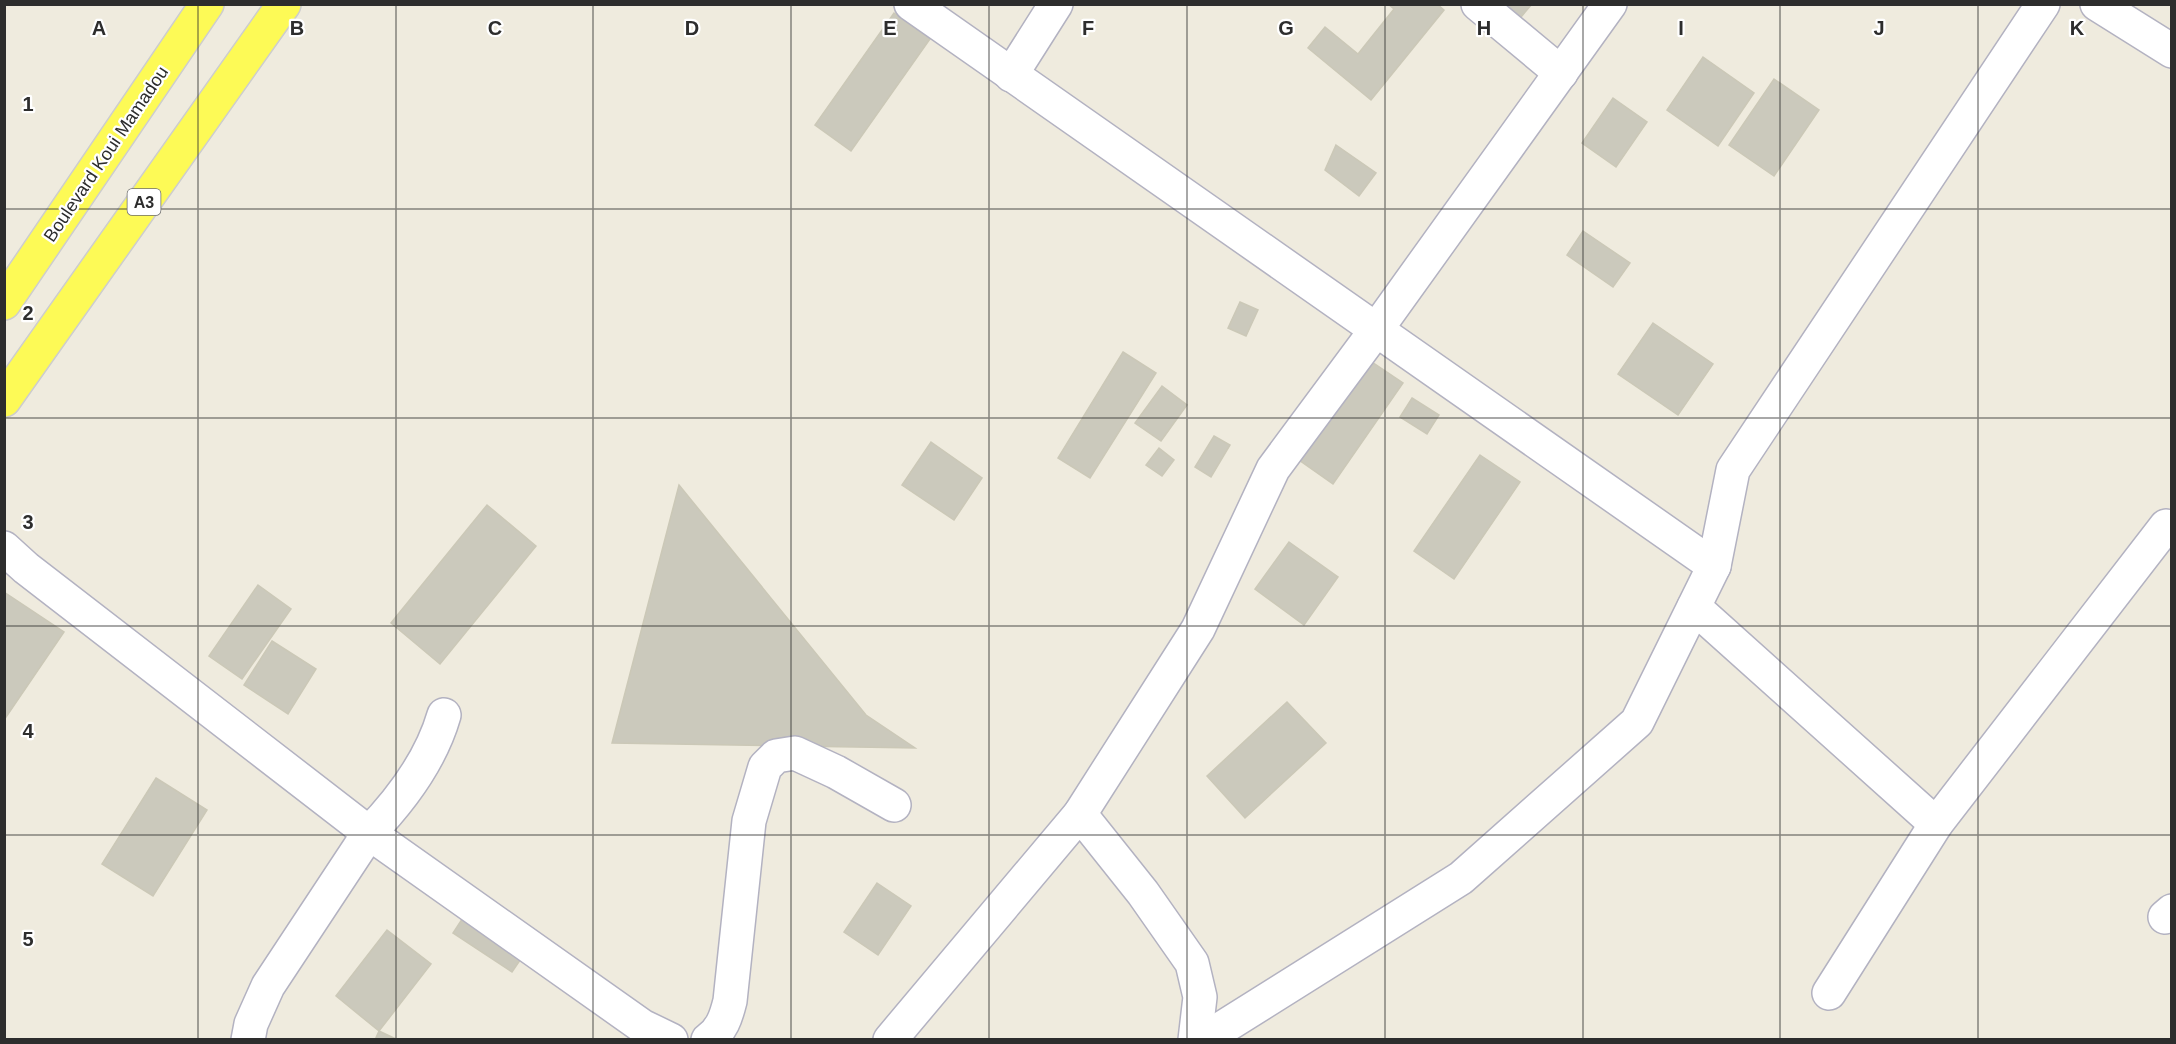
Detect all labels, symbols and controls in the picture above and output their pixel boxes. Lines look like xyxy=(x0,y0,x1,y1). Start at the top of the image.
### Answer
text: A xyxy=(92,17,106,39)
text: B xyxy=(290,17,304,39)
text: C xyxy=(488,17,502,39)
text: D xyxy=(685,17,699,39)
text: E xyxy=(883,17,897,39)
text: F xyxy=(1082,17,1094,39)
text: G xyxy=(1278,17,1294,39)
text: H xyxy=(1477,17,1491,39)
text: I xyxy=(1678,17,1684,39)
text: J xyxy=(1873,17,1885,39)
text: K xyxy=(2070,17,2085,39)
street label: Boulevard Koui Mamadou xyxy=(40,63,172,245)
text: 1 xyxy=(22,93,34,115)
road number: A3 xyxy=(128,189,160,215)
text: 2 xyxy=(22,302,34,324)
text: 3 xyxy=(22,511,34,533)
text: 4 xyxy=(22,720,34,742)
text: 5 xyxy=(22,928,34,950)

